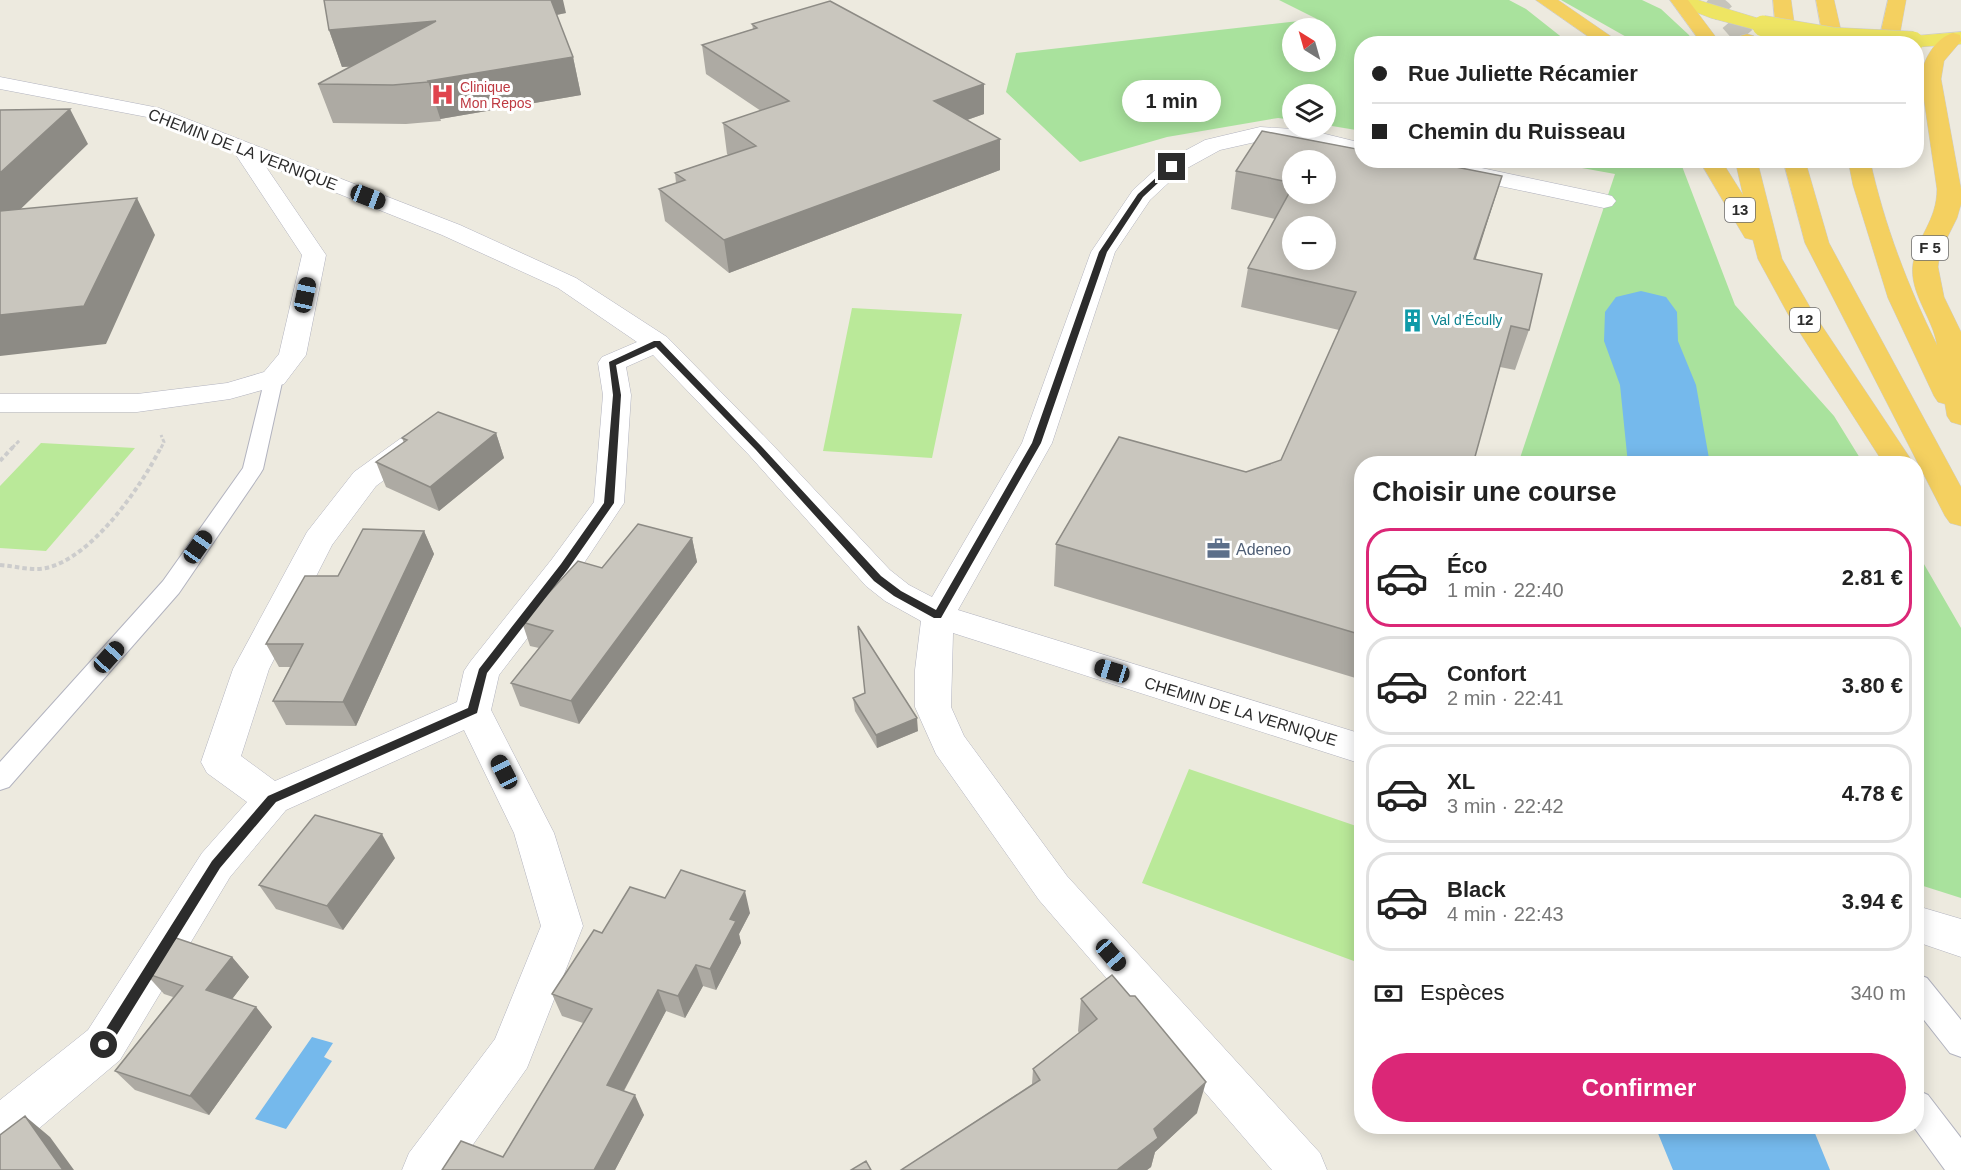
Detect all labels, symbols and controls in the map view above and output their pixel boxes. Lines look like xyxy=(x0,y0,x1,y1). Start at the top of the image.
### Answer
north arrow xyxy=(1282,18,1336,72)
map controls xyxy=(1282,18,1336,270)
text: Rue Juliette Récamier xyxy=(1408,61,1638,86)
place label: Clinique Mon Repos xyxy=(460,79,532,111)
callout: 1 min xyxy=(1122,80,1222,122)
hospital icon: Clinique Mon Repos xyxy=(429,82,455,108)
button: layers xyxy=(1282,84,1336,138)
text: 1 min xyxy=(1145,90,1198,112)
street label: CHEMIN DE LA VERNIQUE xyxy=(146,106,340,193)
text: Chemin du Ruisseau xyxy=(1408,119,1626,144)
button: + xyxy=(1282,150,1336,204)
route end xyxy=(1158,153,1185,180)
car xyxy=(348,182,388,212)
road number: 13 xyxy=(1725,198,1755,222)
button: − xyxy=(1282,216,1336,270)
road number: F 5 xyxy=(1912,236,1948,260)
car xyxy=(292,276,318,314)
building icon: Val d’Écully xyxy=(1400,307,1426,333)
road number: 12 xyxy=(1790,308,1820,332)
place label: Val d’Écully xyxy=(1431,312,1502,328)
text: Choisir une course xyxy=(1372,477,1617,507)
car xyxy=(180,527,216,567)
office icon: Adeneo xyxy=(1205,536,1231,562)
place label: Adeneo xyxy=(1236,541,1291,558)
icon: car xyxy=(1375,551,1429,605)
text: Éco xyxy=(1447,553,1487,578)
text: 2.81 € xyxy=(1842,565,1903,590)
text: 1 min · 22:40 xyxy=(1447,579,1564,601)
car xyxy=(90,638,128,676)
car xyxy=(1092,657,1132,685)
icon: car xyxy=(1375,659,1429,713)
text: Confort xyxy=(1447,661,1526,686)
text: 3.80 € xyxy=(1842,673,1903,698)
street label: CHEMIN DE LA VERNIQUE xyxy=(1142,674,1339,749)
text: 2 min · 22:41 xyxy=(1447,687,1564,709)
car xyxy=(488,752,520,792)
icon: car xyxy=(1375,767,1429,821)
text: XL xyxy=(1447,769,1475,794)
text: 4.78 € xyxy=(1842,781,1903,806)
text: 3 min · 22:42 xyxy=(1447,795,1564,817)
icon: car xyxy=(1375,875,1429,929)
text: Black xyxy=(1447,877,1506,902)
text: 3.94 € xyxy=(1842,889,1903,914)
text: 4 min · 22:43 xyxy=(1447,903,1564,925)
car xyxy=(1092,936,1130,974)
icon: cash xyxy=(1372,977,1405,1010)
text: Espèces xyxy=(1420,980,1504,1005)
text: 340 m xyxy=(1850,982,1906,1004)
route start xyxy=(90,1031,117,1058)
button: Confirmer xyxy=(1372,1053,1906,1122)

